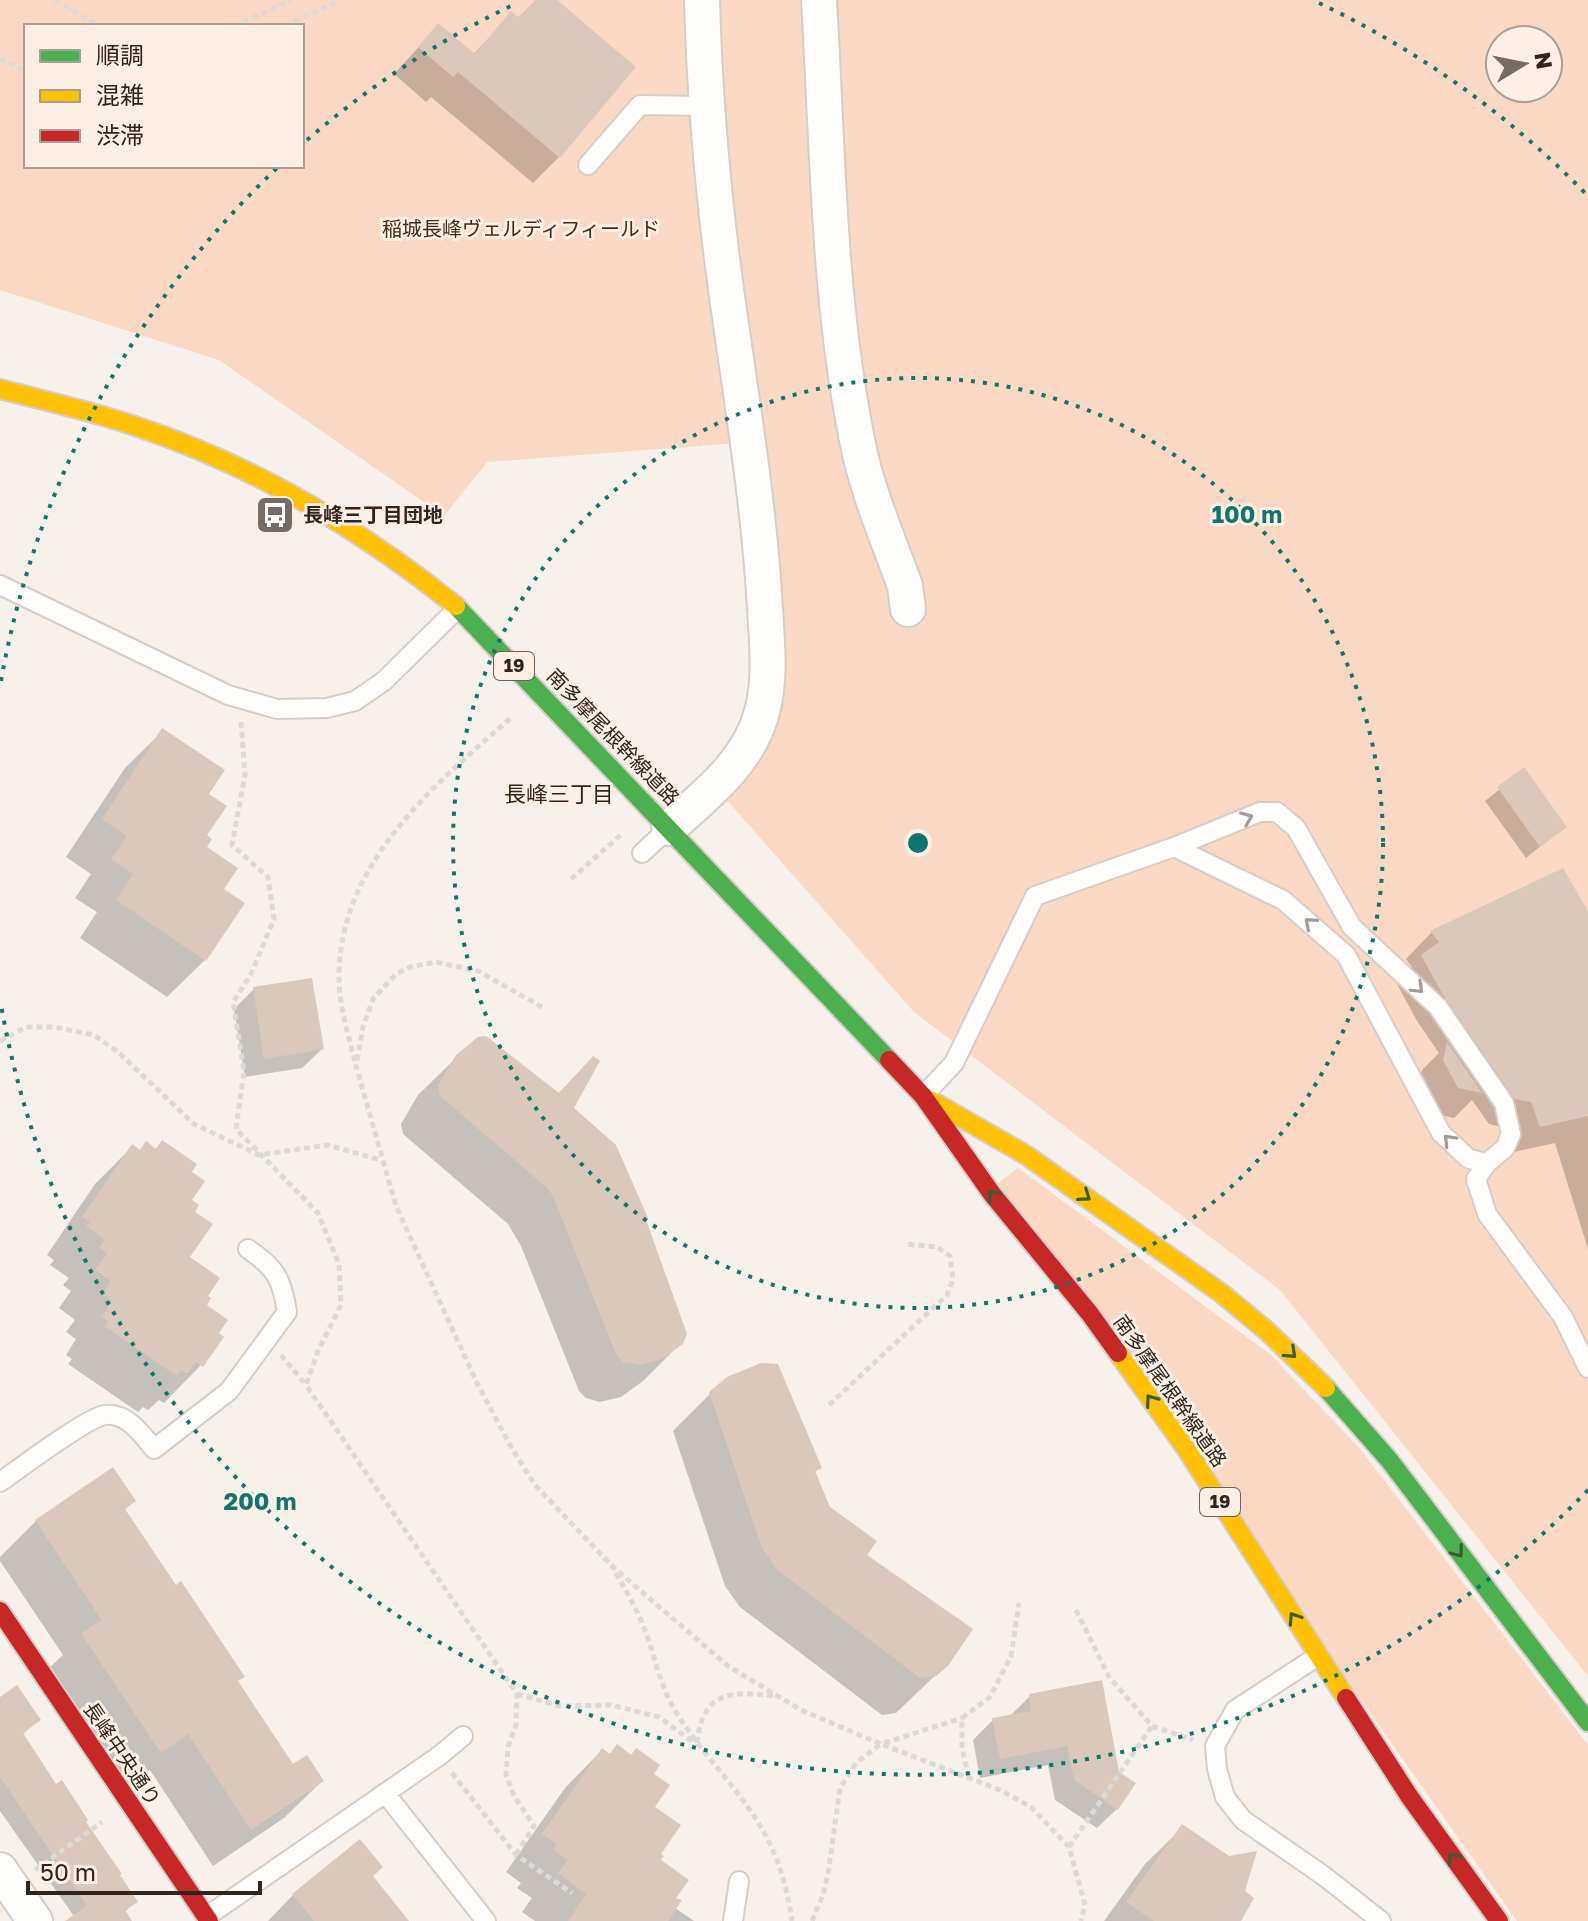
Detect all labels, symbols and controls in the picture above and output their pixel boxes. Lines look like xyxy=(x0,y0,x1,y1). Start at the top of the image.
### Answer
legend xyxy=(24,24,304,168)
north arrow xyxy=(1484,24,1564,104)
text: 順調 xyxy=(96,40,144,69)
text: N xyxy=(1529,50,1559,71)
text: 混雑 xyxy=(96,80,144,109)
text: 渋滞 xyxy=(96,120,144,149)
park label: 稲城長峰ヴェルディフィールド xyxy=(382,216,660,240)
bus stop icon: 長峰三丁目団地 xyxy=(254,494,296,536)
text: 100 m xyxy=(1212,499,1282,528)
place label: 長峰三丁目団地 xyxy=(303,502,443,526)
road number: 19 xyxy=(494,652,534,680)
street label: 南多摩尾根幹線道路 xyxy=(543,663,685,809)
district label: 長峰三丁目 xyxy=(504,780,614,807)
one-way arrow xyxy=(1239,811,1253,827)
centre of rings xyxy=(904,829,932,857)
one-way arrow xyxy=(1305,919,1319,933)
one-way arrow xyxy=(1409,979,1423,993)
one-way arrow xyxy=(1444,1135,1458,1149)
one-way arrow xyxy=(1076,1186,1090,1201)
one-way arrow xyxy=(988,1189,1002,1203)
street label: 南多摩尾根幹線道路 xyxy=(1109,1310,1232,1471)
one-way arrow xyxy=(1282,1344,1296,1359)
one-way arrow xyxy=(1147,1395,1161,1409)
text: 200 m xyxy=(224,1486,296,1515)
road number: 19 xyxy=(1200,1488,1240,1516)
one-way arrow xyxy=(1449,1543,1463,1558)
one-way arrow xyxy=(1288,1612,1303,1627)
street label: 長峰中央通り xyxy=(79,1697,166,1810)
scale bar xyxy=(28,1845,260,1895)
one-way arrow xyxy=(1448,1852,1463,1866)
text: 50 m xyxy=(40,1857,96,1886)

